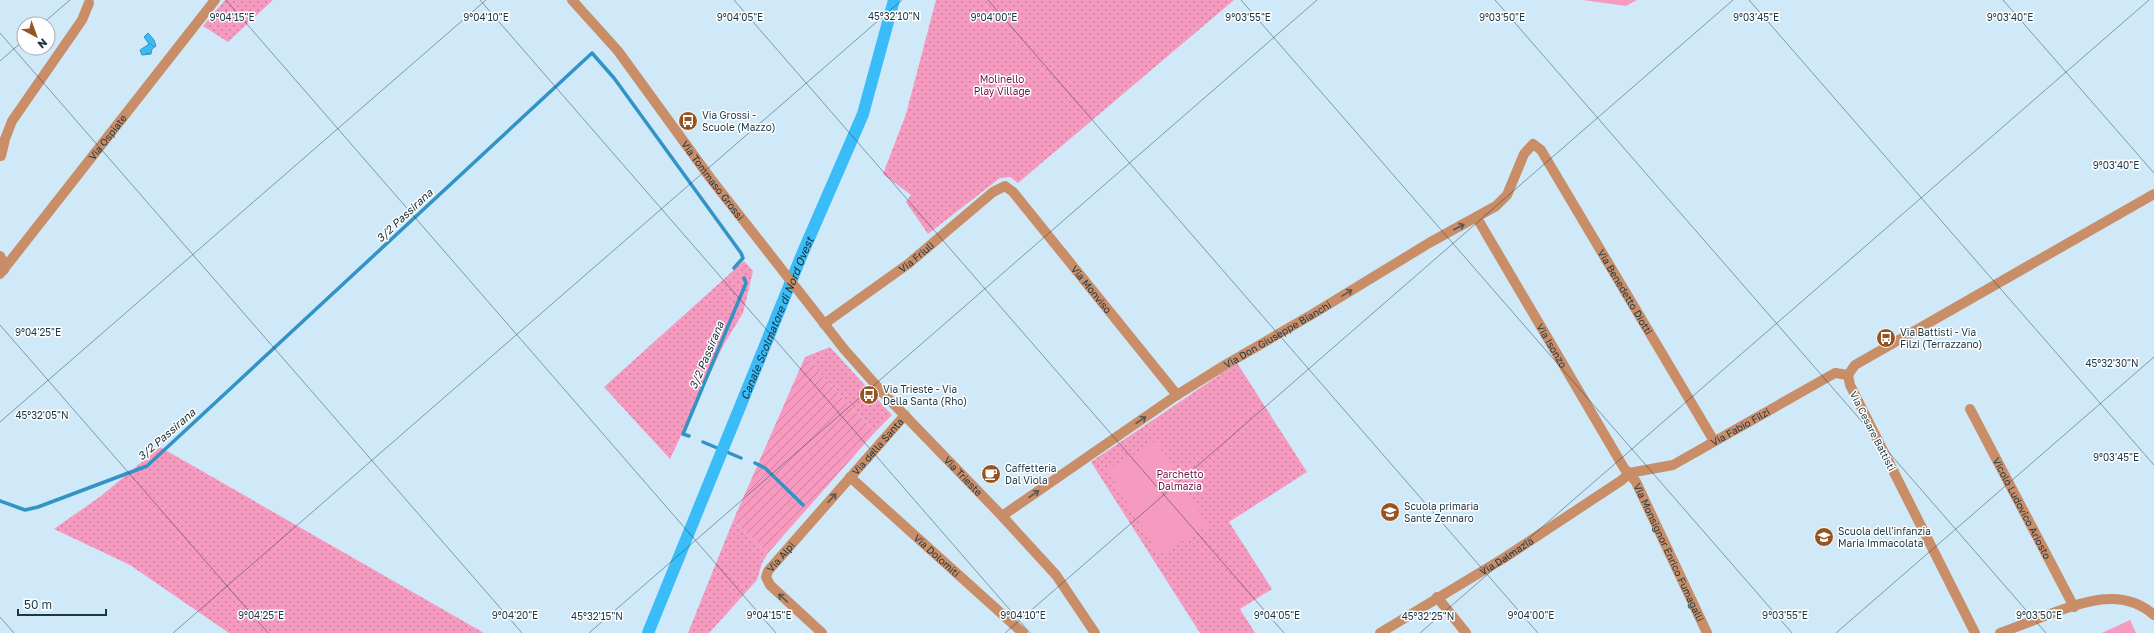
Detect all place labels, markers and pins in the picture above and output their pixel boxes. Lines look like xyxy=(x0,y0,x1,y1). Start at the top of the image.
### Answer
place label: Via Grossi - Scuole (Mazzo) xyxy=(702,109,775,133)
bus stop icon: Via Grossi - Scuole (Mazzo) xyxy=(677,110,699,132)
place label: Via Battisti - Via Filzi (Terrazzano) xyxy=(1900,326,1982,350)
bus stop icon: Via Battisti - Via Filzi (Terrazzano) xyxy=(1875,327,1897,349)
place label: Via Trieste - Via Della Santa (Rho) xyxy=(883,383,967,407)
bus stop icon: Via Trieste - Via Della Santa (Rho) xyxy=(858,384,880,406)
place label: Caffetteria Dal Viola xyxy=(1005,462,1056,486)
cafe icon: Caffetteria Dal Viola xyxy=(980,463,1002,485)
place label: Scuola primaria Sante Zennaro xyxy=(1404,500,1479,524)
school or university icon: Scuola primaria Sante Zennaro xyxy=(1379,501,1401,523)
place label: Scuola dell'infanzia Maria Immacolata xyxy=(1838,525,1931,549)
school or university icon: Scuola dell'infanzia Maria Immacolata xyxy=(1813,526,1835,548)

